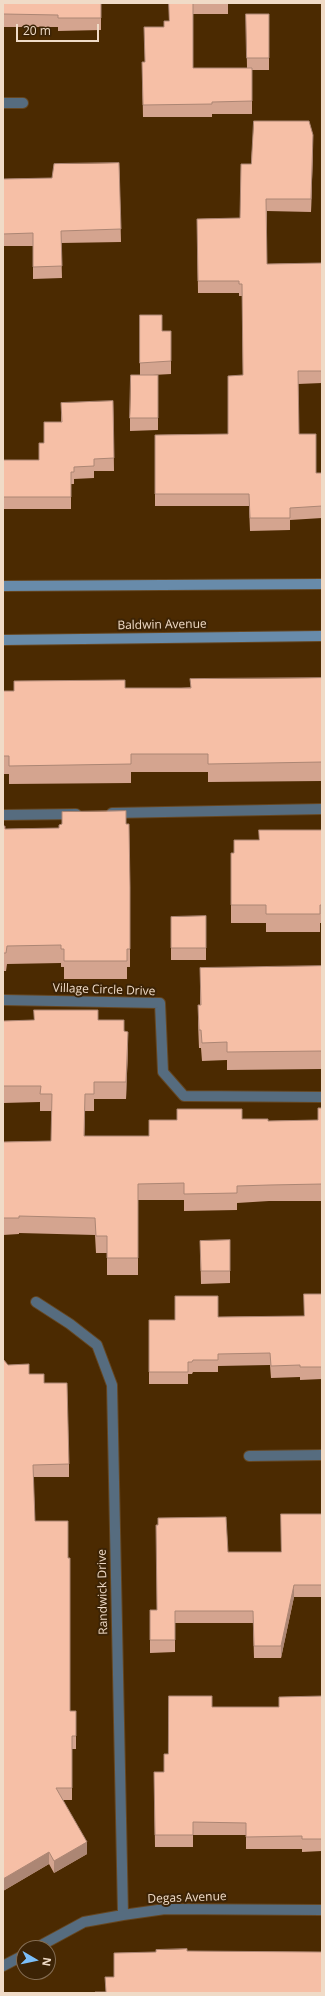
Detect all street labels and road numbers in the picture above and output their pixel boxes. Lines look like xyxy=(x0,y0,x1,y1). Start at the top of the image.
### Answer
street label: Baldwin Avenue xyxy=(117,617,207,633)
street label: Village Circle Drive xyxy=(52,981,156,999)
street label: Randwick Drive xyxy=(95,1549,111,1635)
street label: Degas Avenue xyxy=(147,1889,227,1907)

